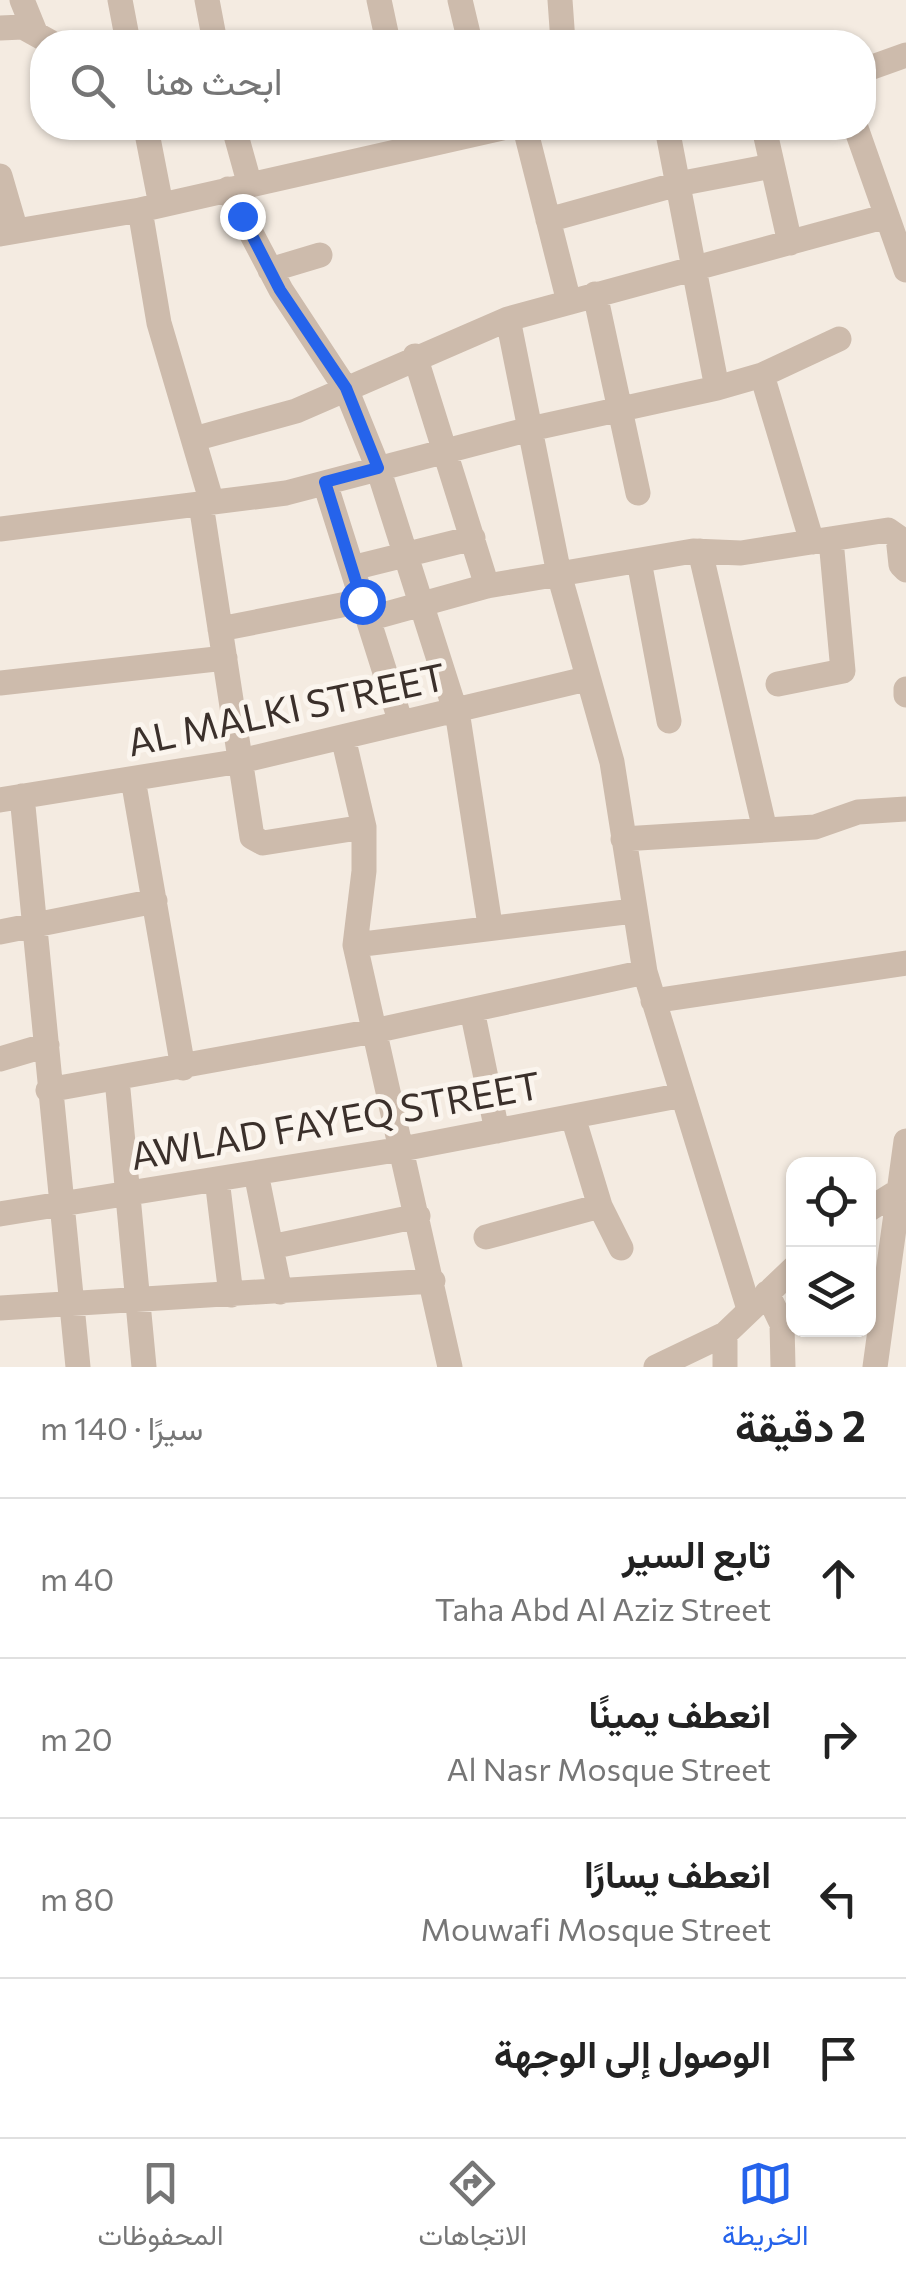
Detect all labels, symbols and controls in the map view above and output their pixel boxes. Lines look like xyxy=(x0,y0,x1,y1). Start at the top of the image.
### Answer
search box xyxy=(30,30,876,140)
text: ابحث هنا xyxy=(145,56,283,103)
icon: search xyxy=(65,58,120,113)
route end xyxy=(220,194,266,240)
route start xyxy=(340,579,386,625)
street label: AL MALKI STREET xyxy=(123,651,449,765)
street label: AWLAD FAYEQ STREET xyxy=(126,1060,544,1178)
map controls xyxy=(786,1157,876,1337)
button: locate xyxy=(786,1157,876,1247)
button: layers xyxy=(786,1247,876,1337)
text: 2 دقيقة xyxy=(735,1399,866,1451)
text: سيرًا · 140 m xyxy=(40,1407,203,1447)
text: تابع السير xyxy=(622,1529,771,1576)
icon: ahead xyxy=(811,1551,866,1606)
text: 40 m xyxy=(40,1558,114,1598)
text: Taha Abd Al Aziz Street xyxy=(435,1588,771,1628)
text: انعطف يمينًا xyxy=(589,1689,771,1736)
icon: right xyxy=(811,1711,866,1766)
text: 20 m xyxy=(40,1718,113,1758)
text: Al Nasr Mosque Street xyxy=(446,1748,771,1788)
text: انعطف يسارًا xyxy=(584,1849,771,1896)
icon: left xyxy=(811,1871,866,1926)
text: 80 m xyxy=(40,1878,114,1918)
text: Mouwafi Mosque Street xyxy=(420,1908,771,1948)
text: الوصول إلى الوجهة xyxy=(494,2029,771,2076)
icon: arrive xyxy=(811,2031,866,2086)
tab: المحفوظات xyxy=(97,2156,224,2260)
tab: الاتجاهات xyxy=(418,2156,527,2260)
tab: الخريطة xyxy=(722,2156,809,2260)

